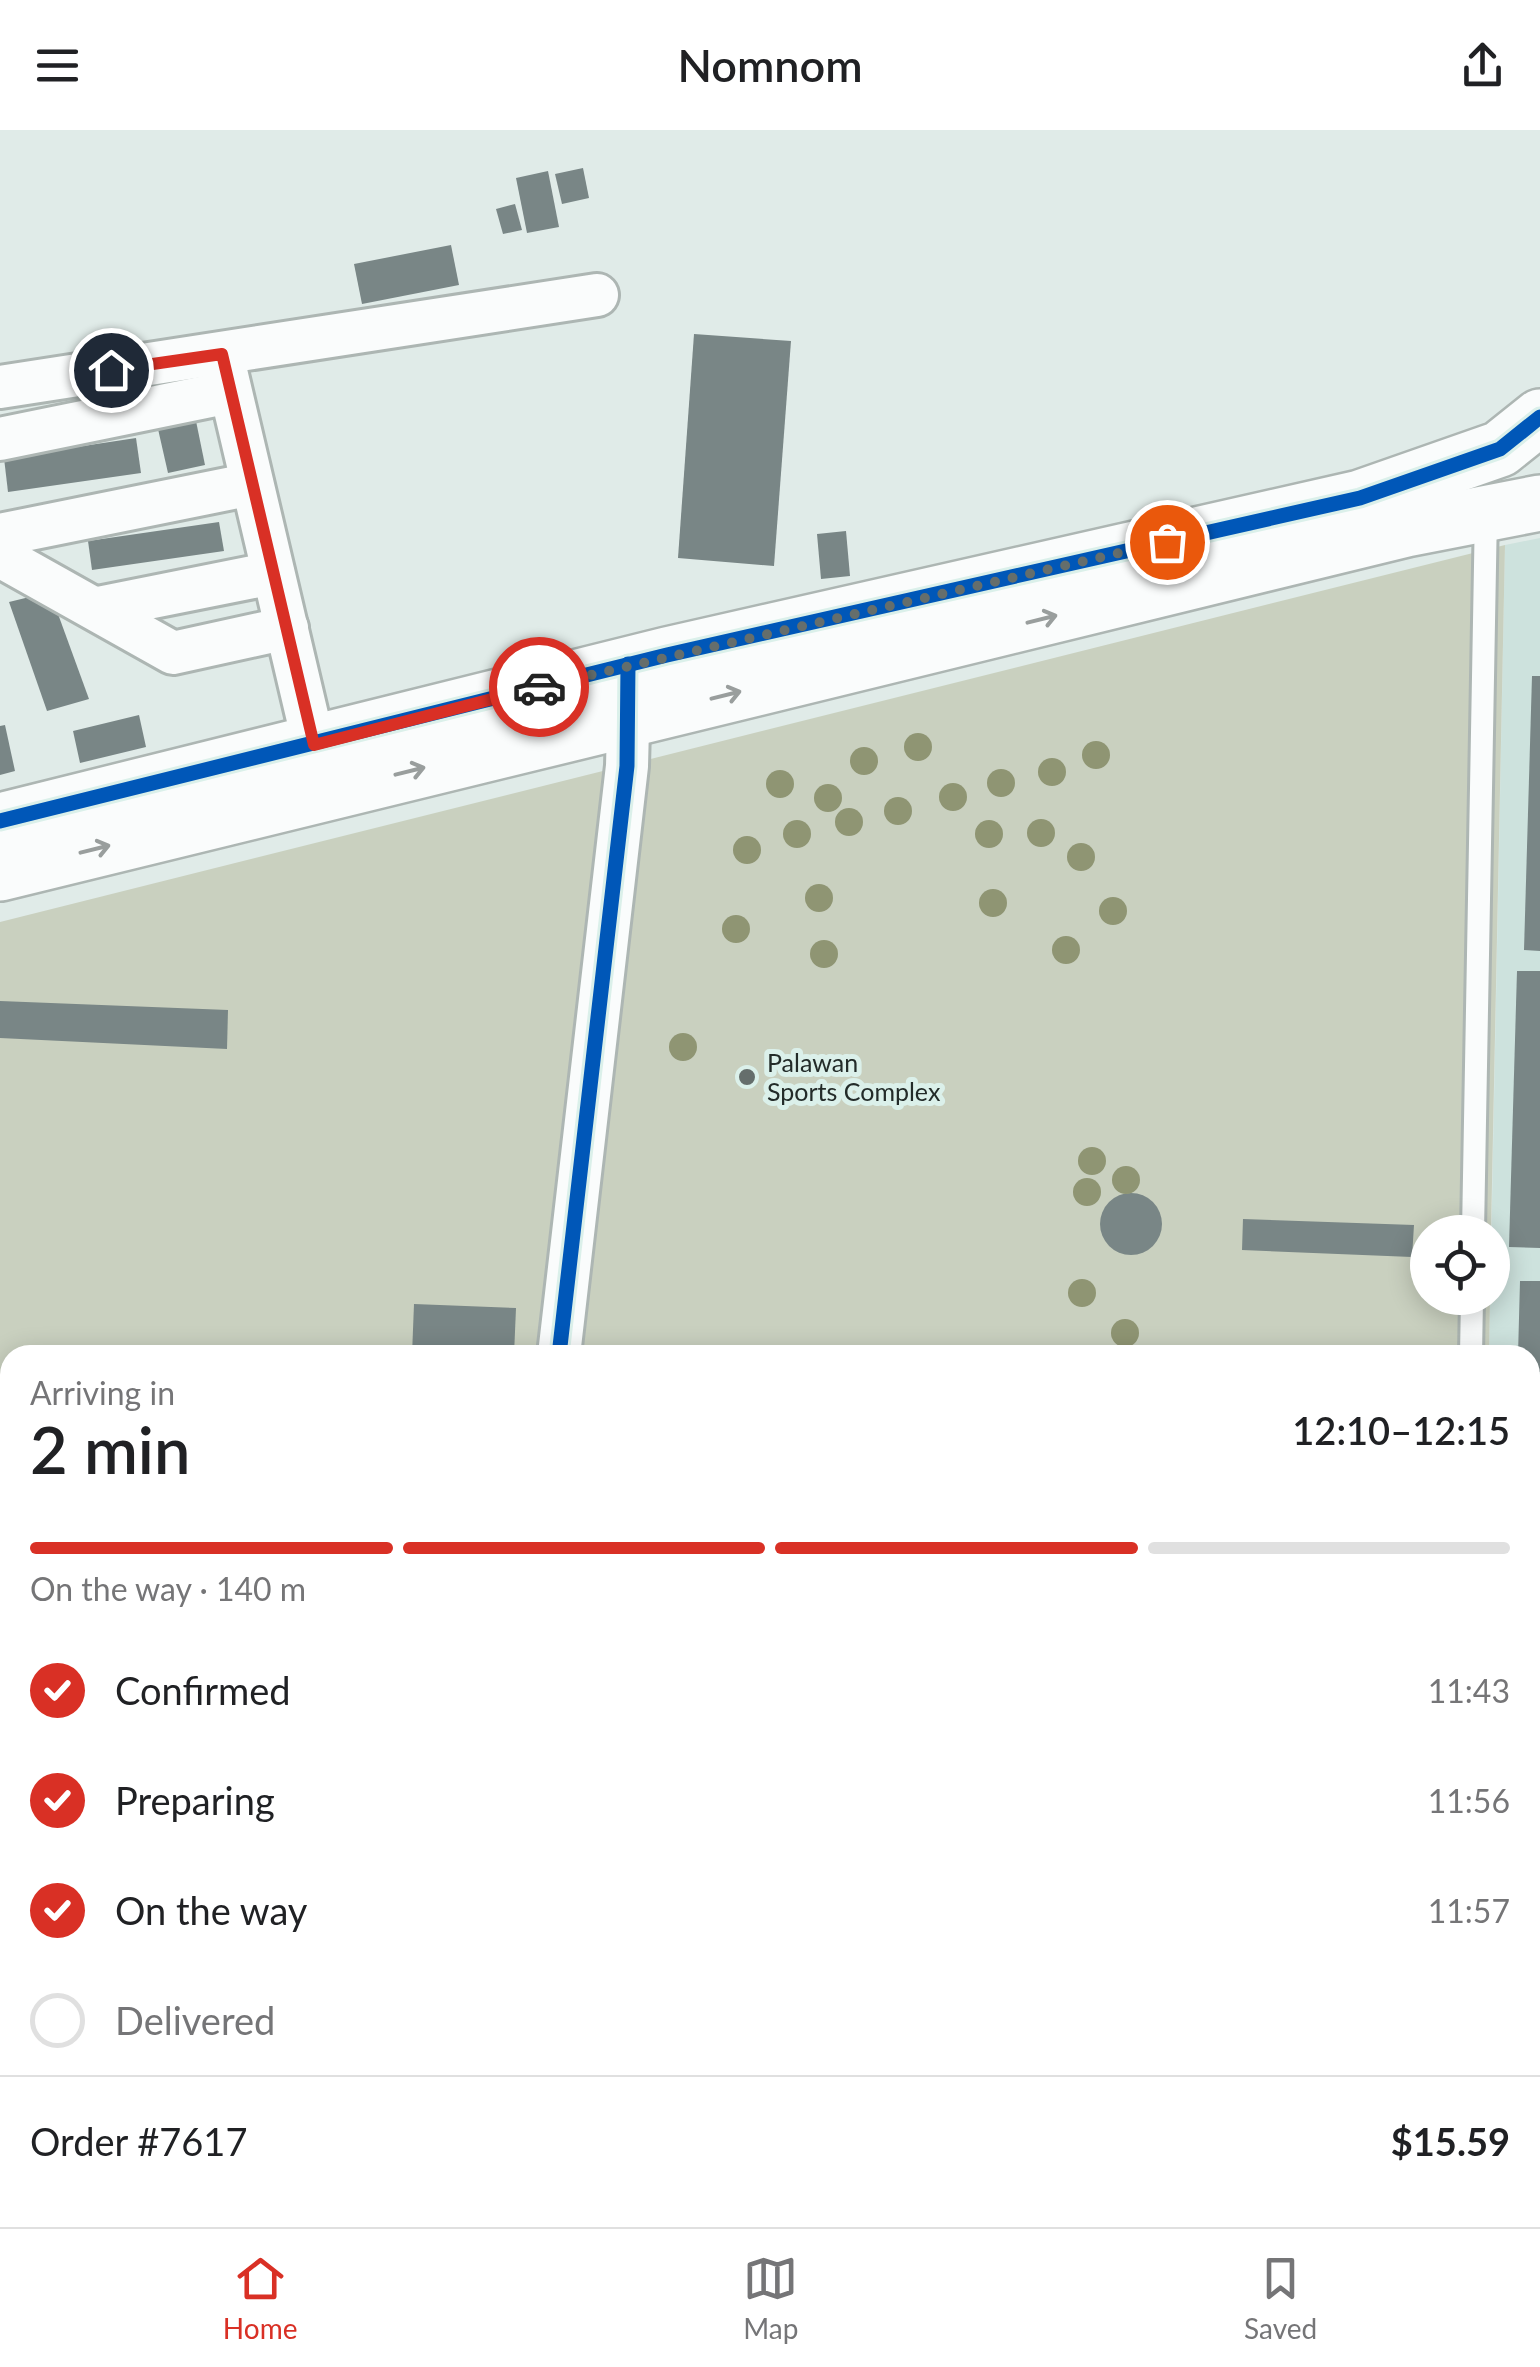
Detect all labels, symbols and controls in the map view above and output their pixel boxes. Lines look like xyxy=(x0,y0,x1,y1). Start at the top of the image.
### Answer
icon: menu xyxy=(30,38,85,93)
text: Nomnom xyxy=(677,38,863,92)
icon: share xyxy=(1455,38,1510,93)
pin xyxy=(69,328,154,413)
icon: home xyxy=(84,343,139,398)
pin xyxy=(1125,500,1210,585)
icon: bag xyxy=(1140,515,1195,570)
one-way arrow xyxy=(1026,608,1057,627)
courier xyxy=(489,637,589,737)
icon: car xyxy=(512,660,567,715)
one-way arrow xyxy=(709,685,741,703)
one-way arrow xyxy=(393,761,425,779)
one-way arrow xyxy=(78,839,110,857)
place label: Palawan Sports Complex xyxy=(767,1047,941,1106)
marker: Palawan Sports Complex xyxy=(736,1066,758,1088)
map controls xyxy=(1410,1215,1510,1315)
button: locate xyxy=(1410,1215,1510,1315)
text: Arriving in xyxy=(30,1373,175,1412)
text: 12:10–12:15 xyxy=(1292,1407,1510,1453)
text: 2 min xyxy=(30,1410,190,1488)
text: On the way · 140 m xyxy=(30,1569,306,1608)
icon: check xyxy=(30,1663,85,1718)
text: Confirmed xyxy=(115,1667,291,1713)
text: 11:43 xyxy=(1428,1671,1510,1710)
icon: check xyxy=(30,1773,85,1828)
text: Preparing xyxy=(115,1777,275,1823)
text: 11:56 xyxy=(1428,1781,1510,1820)
icon: check xyxy=(30,1883,85,1938)
text: On the way xyxy=(115,1887,307,1933)
text: 11:57 xyxy=(1428,1891,1510,1930)
text: Delivered xyxy=(115,1997,275,2043)
text: Order #7617 xyxy=(30,2118,247,2164)
text: $15.59 xyxy=(1391,2118,1510,2164)
tab: Home xyxy=(223,2251,297,2345)
tab: Map xyxy=(743,2251,798,2345)
tab: Saved xyxy=(1244,2251,1317,2345)

